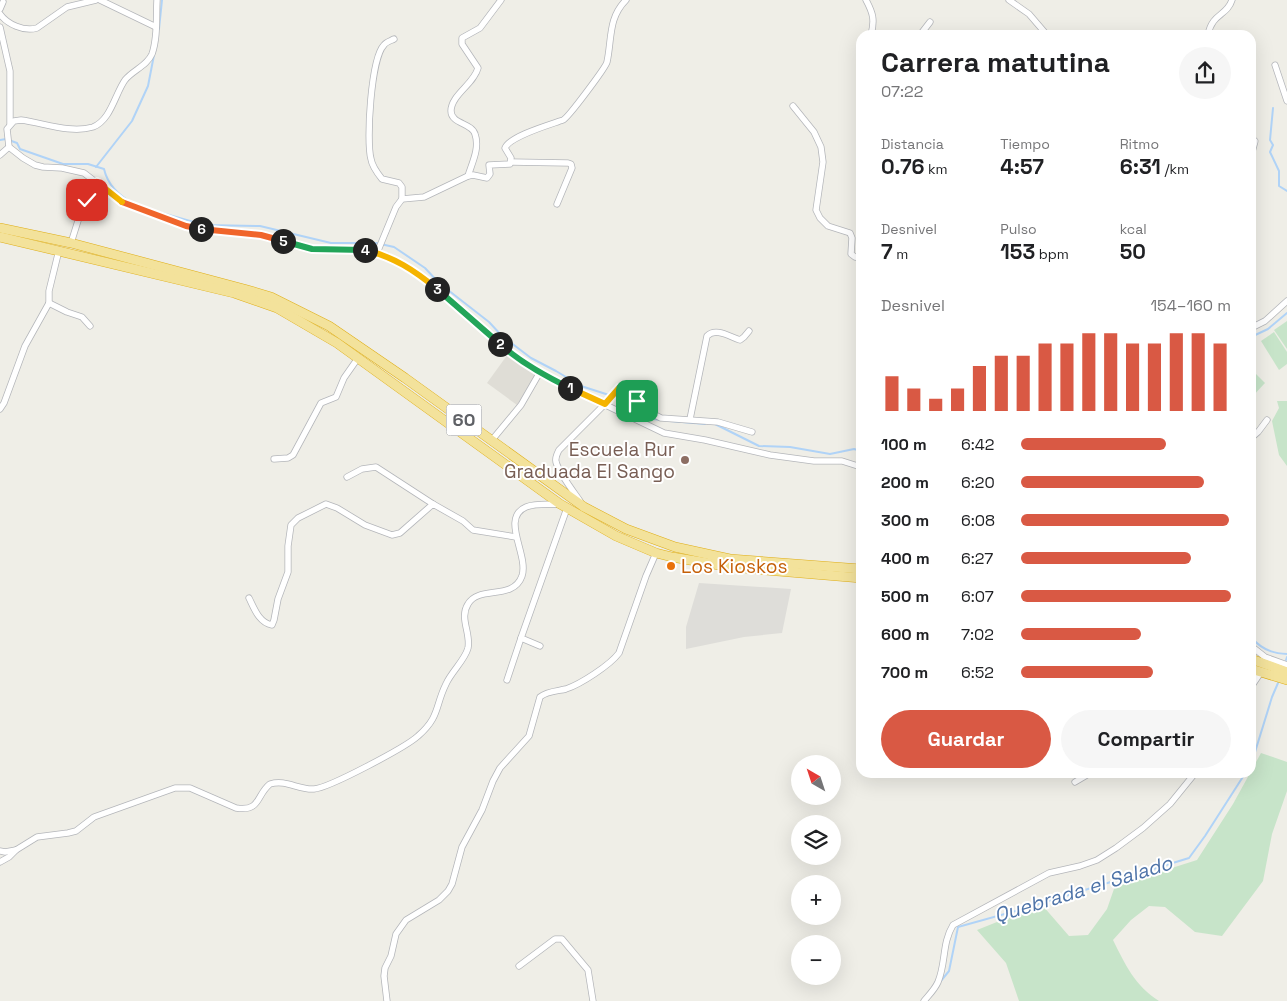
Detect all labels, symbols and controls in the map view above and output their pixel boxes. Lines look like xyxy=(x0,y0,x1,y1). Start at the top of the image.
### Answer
text: Carrera matutina xyxy=(881,44,1110,80)
button: share xyxy=(1179,47,1231,99)
text: 07:22 xyxy=(881,81,923,102)
text: Distancia xyxy=(881,135,944,153)
text: Tiempo xyxy=(1000,135,1050,153)
text: Ritmo xyxy=(1120,135,1159,153)
text: 0.76 xyxy=(881,153,924,180)
text: 4:57 xyxy=(1000,153,1044,180)
text: 6:31 xyxy=(1120,153,1161,180)
text: km xyxy=(924,160,948,178)
text: /km xyxy=(1161,160,1189,178)
pin xyxy=(66,179,108,221)
icon: check xyxy=(73,186,101,214)
pin: 6 xyxy=(188,216,214,242)
text: 6 xyxy=(197,220,206,238)
text: Desnivel xyxy=(881,220,937,238)
text: Pulso xyxy=(1000,220,1037,238)
text: kcal xyxy=(1120,220,1147,238)
pin: 5 xyxy=(270,228,296,254)
text: 5 xyxy=(279,232,288,250)
pin: 4 xyxy=(352,238,378,262)
text: 7 xyxy=(881,238,893,265)
text: 153 xyxy=(1000,238,1035,265)
text: 50 xyxy=(1120,238,1146,265)
text: 4 xyxy=(361,241,370,259)
text: m xyxy=(893,245,908,263)
text: bpm xyxy=(1035,245,1069,263)
pin: 3 xyxy=(424,276,450,302)
text: 3 xyxy=(433,280,442,298)
text: Desnivel xyxy=(881,295,945,316)
text: 154–160 m xyxy=(1150,295,1231,316)
pin: 2 xyxy=(488,332,512,356)
text: 2 xyxy=(496,335,505,353)
pin: 1 xyxy=(558,376,582,400)
text: 1 xyxy=(567,379,574,397)
pin xyxy=(616,380,658,422)
icon: arrive xyxy=(623,387,651,415)
road number: 60 xyxy=(446,404,482,436)
text: 100 m xyxy=(881,434,927,455)
text: 6:42 xyxy=(961,434,995,455)
place label: Escuela Rur Graduada El Sango xyxy=(504,437,675,484)
marker: Escuela Rur Graduada El Sango xyxy=(679,454,691,466)
text: 200 m xyxy=(881,472,929,493)
text: 6:20 xyxy=(961,472,995,493)
text: 300 m xyxy=(881,510,929,531)
text: 6:08 xyxy=(961,510,995,531)
text: 400 m xyxy=(881,548,930,569)
text: 6:27 xyxy=(961,548,993,569)
place label: Los Kioskos xyxy=(681,554,787,579)
marker: Los Kioskos xyxy=(665,560,677,572)
text: 500 m xyxy=(881,586,929,607)
text: 6:07 xyxy=(961,586,994,607)
text: 600 m xyxy=(881,624,929,645)
text: 7:02 xyxy=(961,624,994,645)
text: 700 m xyxy=(881,662,928,683)
text: 6:52 xyxy=(961,662,994,683)
button: Guardar xyxy=(881,710,1051,768)
button: Compartir xyxy=(1061,710,1231,768)
north arrow xyxy=(791,755,841,805)
map controls xyxy=(791,755,841,985)
button: layers xyxy=(791,815,841,865)
water label: Quebrada el Salado xyxy=(991,849,1176,929)
button: + xyxy=(791,875,841,925)
button: − xyxy=(791,935,841,985)

